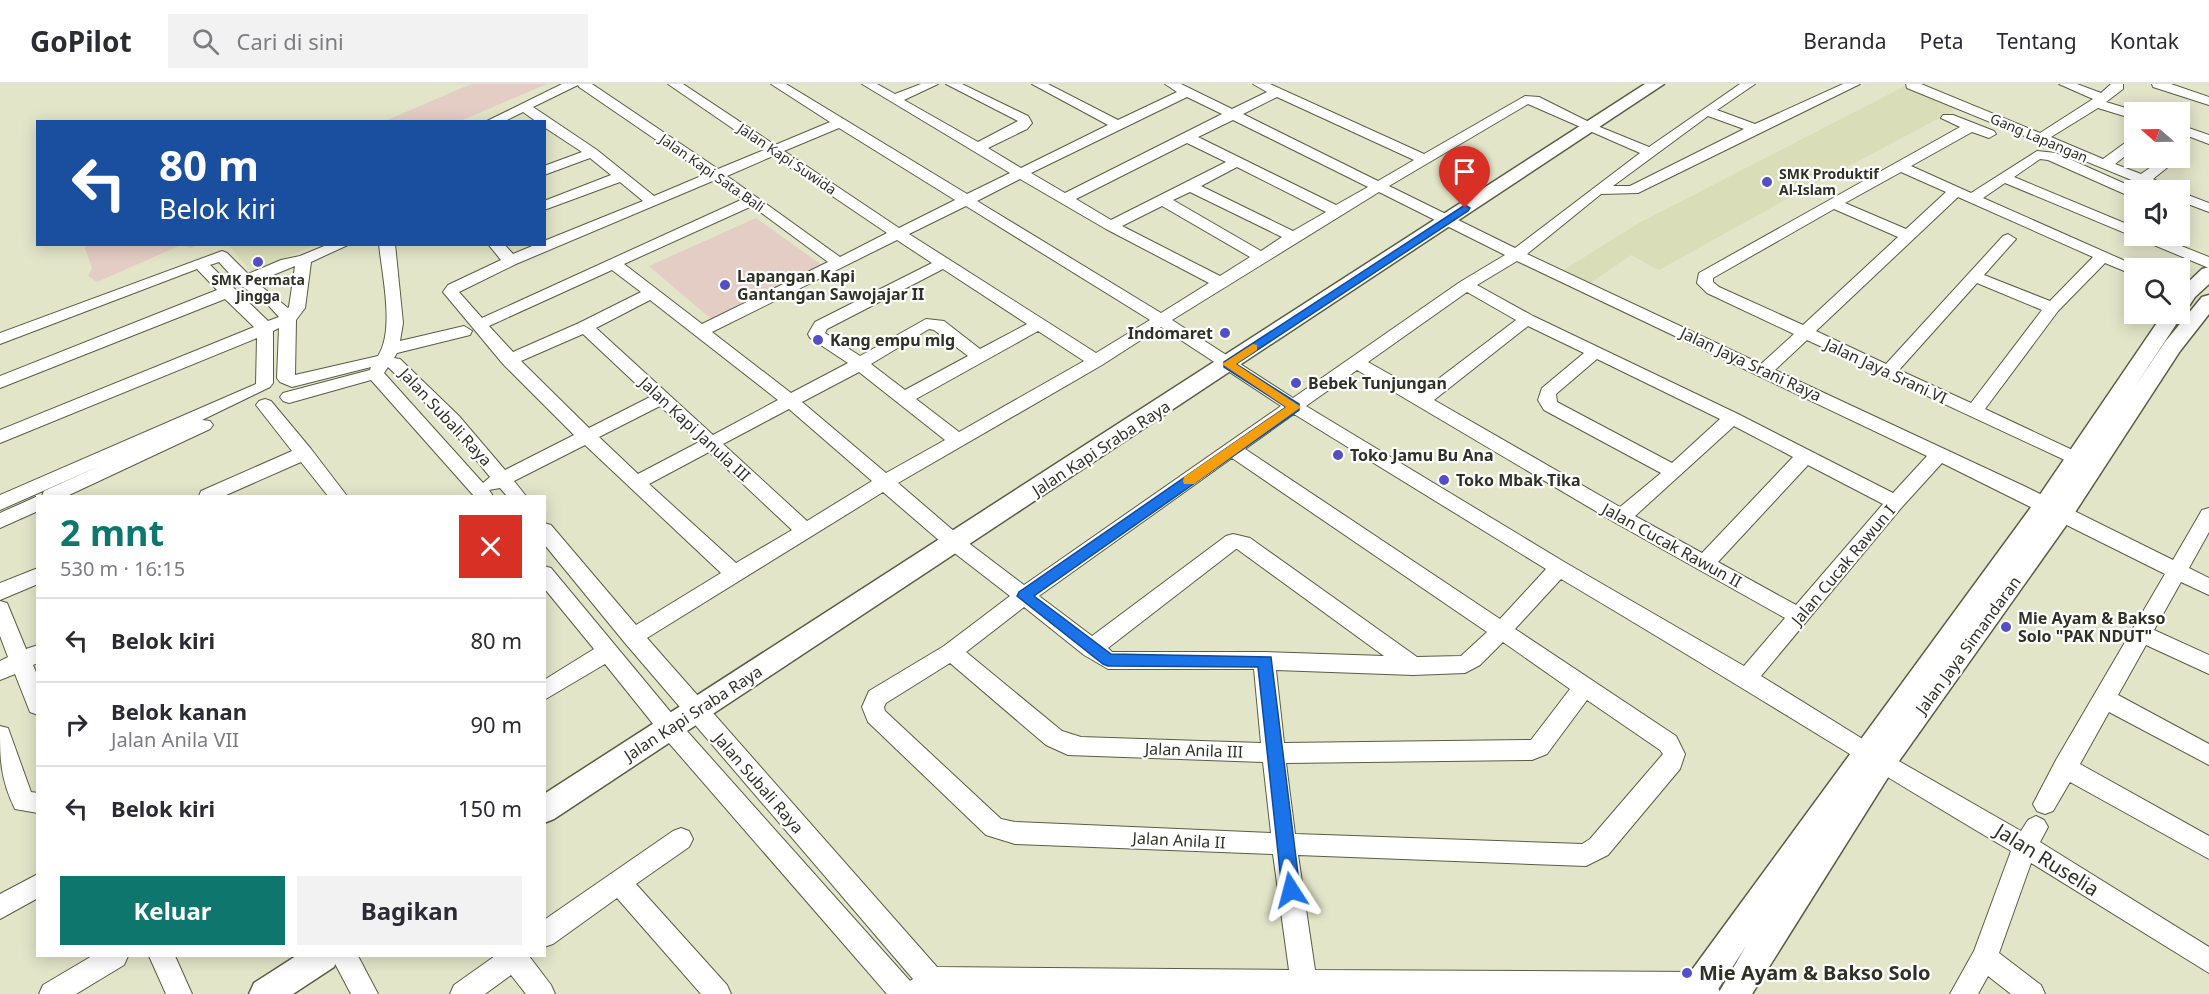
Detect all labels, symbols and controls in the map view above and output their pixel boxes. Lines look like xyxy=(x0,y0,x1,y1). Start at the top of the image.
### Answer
search box xyxy=(168,14,588,68)
text: GoPilot xyxy=(30,22,132,60)
icon: search xyxy=(189,25,222,58)
text: Cari di sini xyxy=(237,26,344,56)
text: Beranda xyxy=(1803,27,1887,55)
text: Peta xyxy=(1920,27,1963,55)
text: Tentang xyxy=(1996,27,2077,55)
text: Kontak xyxy=(2110,27,2179,55)
north arrow xyxy=(2124,102,2190,168)
map controls xyxy=(2124,102,2190,324)
street label: Gang Lapangan xyxy=(1987,108,2091,167)
street label: Jalan Kapi Suwida xyxy=(733,117,840,199)
street label: Jalan Kapi Sata Bali xyxy=(654,128,769,216)
text: 80 m xyxy=(159,136,259,193)
icon: left xyxy=(60,144,138,222)
pin xyxy=(1439,146,1490,208)
icon: arrive xyxy=(1448,155,1481,188)
place label: SMK Produktif Al-Islam xyxy=(1779,164,1880,199)
marker: SMK Produktif Al-Islam xyxy=(1760,175,1774,189)
button: sound xyxy=(2124,180,2190,246)
text: Belok kiri xyxy=(159,190,276,227)
marker: SMK Permata Jingga xyxy=(251,255,265,269)
button: search xyxy=(2124,258,2190,324)
place label: Lapangan Kapi Gantangan Sawojajar II xyxy=(737,265,924,305)
place label: SMK Permata Jingga xyxy=(211,270,305,305)
marker: Lapangan Kapi Gantangan Sawojajar II xyxy=(718,278,732,292)
street label: Jalan Jaya Srani Raya xyxy=(1675,321,1825,406)
place label: Indomaret xyxy=(1128,322,1213,344)
marker: Indomaret xyxy=(1218,326,1232,340)
place label: Kang empu mlg xyxy=(830,329,955,351)
street label: Jalan Jaya Srani VI xyxy=(1820,332,1951,409)
marker: Kang empu mlg xyxy=(811,333,825,347)
street label: Jalan Subali Raya xyxy=(393,362,497,471)
street label: Jalan Kapi Janula III xyxy=(633,370,755,486)
place label: Bebek Tunjungan xyxy=(1308,372,1447,394)
marker: Bebek Tunjungan xyxy=(1289,376,1303,390)
street label: Jalan Kapi Sraba Raya xyxy=(1026,395,1174,502)
place label: Toko Jamu Bu Ana xyxy=(1350,444,1494,466)
marker: Toko Jamu Bu Ana xyxy=(1331,448,1345,462)
place label: Toko Mbak Tika xyxy=(1456,469,1581,491)
marker: Toko Mbak Tika xyxy=(1437,473,1451,487)
street label: Jalan Cucak Rawun II xyxy=(1597,497,1746,592)
street label: Jalan Cucak Rawun I xyxy=(1785,500,1900,631)
text: 2 mnt xyxy=(60,508,164,557)
button: close xyxy=(459,515,522,578)
text: 530 m · 16:15 xyxy=(60,555,185,582)
street label: Jalan Jaya Simandaran xyxy=(1909,571,2026,720)
place label: Mie Ayam & Bakso Solo "PAK NDUT" xyxy=(2018,607,2165,647)
marker: Mie Ayam & Bakso Solo "PAK NDUT" xyxy=(1999,620,2013,634)
icon: left xyxy=(60,624,93,657)
text: Belok kiri xyxy=(111,625,215,655)
text: 80 m xyxy=(471,625,522,655)
street label: Jalan Kapi Sraba Raya xyxy=(618,660,766,767)
text: Belok kanan xyxy=(111,696,247,726)
icon: right xyxy=(60,708,93,741)
text: 90 m xyxy=(471,709,522,739)
text: Jalan Anila VII xyxy=(111,726,239,753)
street label: Jalan Subali Raya xyxy=(708,727,809,838)
street label: Jalan Anila III xyxy=(1143,737,1243,763)
icon: left xyxy=(60,792,93,825)
text: Belok kiri xyxy=(111,793,215,823)
text: 150 m xyxy=(458,793,522,823)
street label: Jalan Ruselia xyxy=(1988,816,2104,902)
street label: Jalan Anila II xyxy=(1130,826,1226,853)
position arrow xyxy=(1259,858,1323,922)
button: Keluar xyxy=(60,876,285,945)
button: Bagikan xyxy=(297,876,522,945)
place label: Mie Ayam & Bakso Solo xyxy=(1699,959,1931,986)
marker: Mie Ayam & Bakso Solo xyxy=(1680,966,1694,980)

